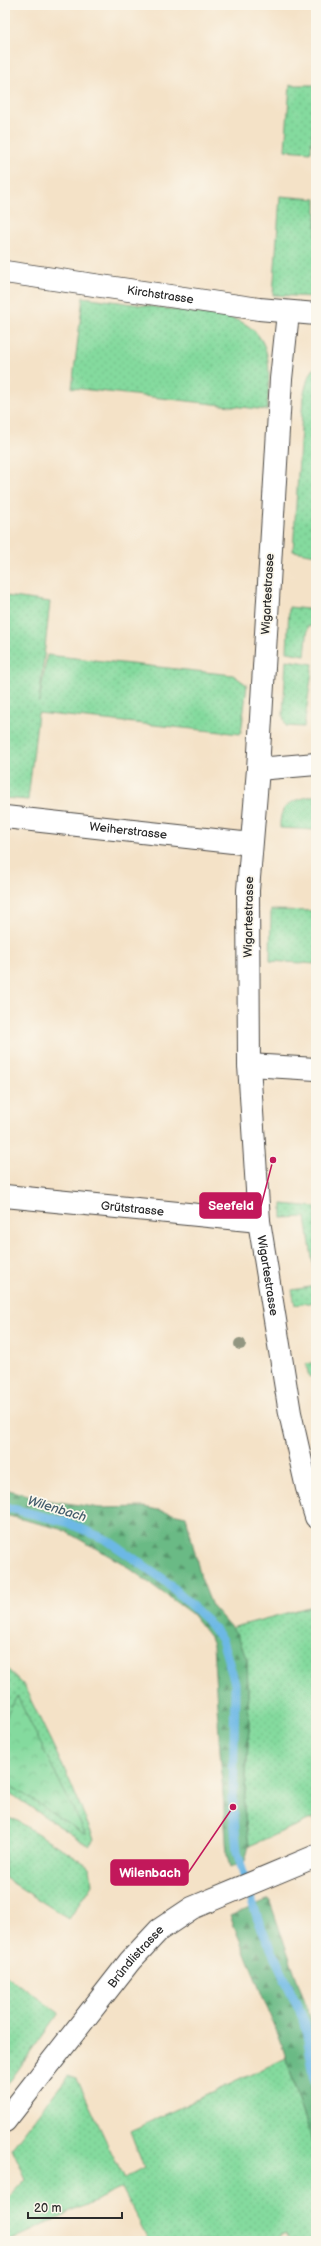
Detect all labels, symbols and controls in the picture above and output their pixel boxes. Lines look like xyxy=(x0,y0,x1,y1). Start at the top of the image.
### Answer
street label: Kirchstrasse xyxy=(126,282,195,307)
street label: Wigartestrasse xyxy=(258,553,278,635)
street label: Weiherstrasse xyxy=(89,819,168,842)
street label: Wigartestrasse xyxy=(241,876,257,958)
callout: Seefeld xyxy=(200,1193,261,1218)
street label: Grütstrasse xyxy=(100,1198,165,1219)
text: Seefeld xyxy=(208,1198,254,1214)
street label: Wigartestrasse xyxy=(254,1234,282,1317)
water label: Wilenbach xyxy=(26,1492,88,1526)
callout: Wilenbach xyxy=(111,1860,188,1885)
text: Wilenbach xyxy=(119,1865,181,1881)
street label: Bründlistrasse xyxy=(104,1922,167,1991)
scale bar xyxy=(28,2194,122,2220)
text: 20 m xyxy=(34,2201,61,2216)

